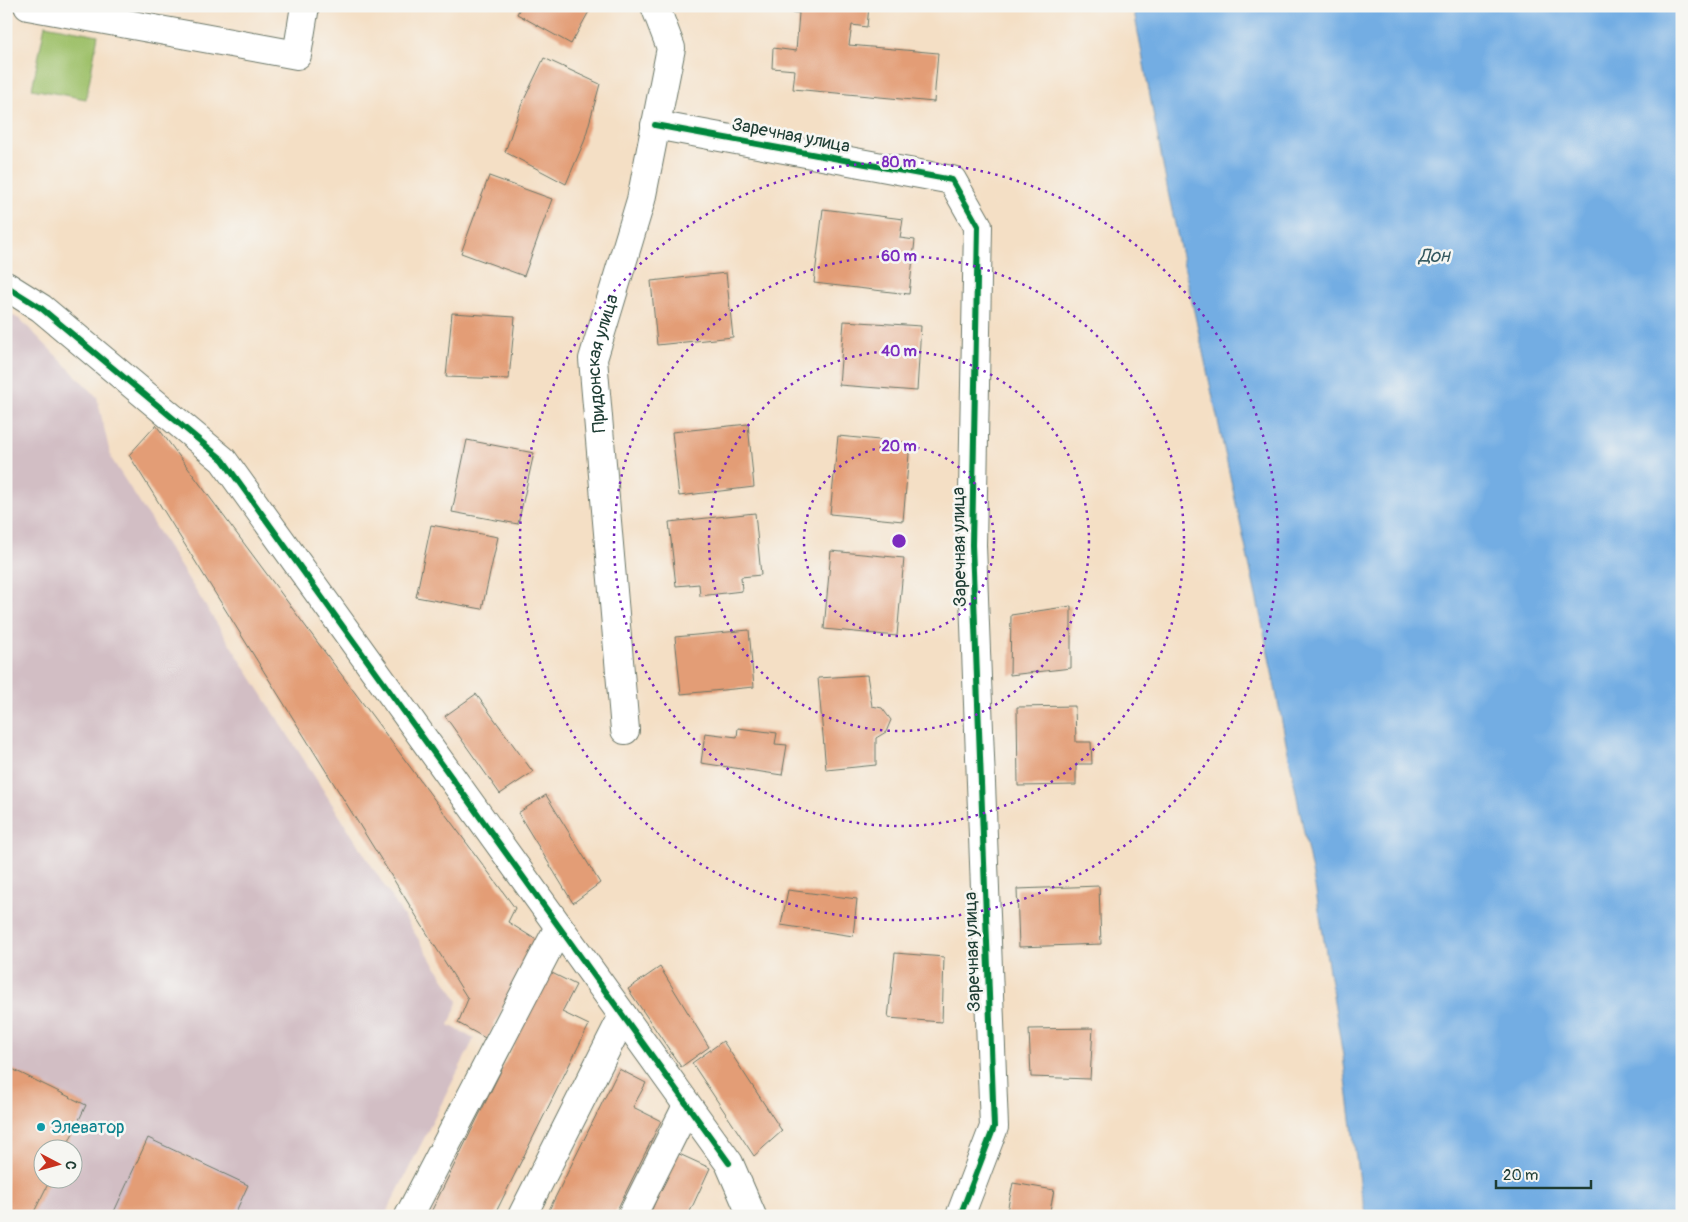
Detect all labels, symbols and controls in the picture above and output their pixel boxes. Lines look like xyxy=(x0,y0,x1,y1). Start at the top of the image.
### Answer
street label: Заречная улица xyxy=(730,113,852,158)
text: 80 m xyxy=(882,153,916,172)
water label: Дон xyxy=(1417,244,1452,268)
text: 60 m xyxy=(881,247,917,266)
street label: Придонская улица xyxy=(582,292,624,433)
text: 40 m xyxy=(881,342,917,361)
text: 20 m xyxy=(881,437,917,456)
street label: Заречная улица xyxy=(947,487,972,607)
centre of rings xyxy=(890,532,908,550)
street label: Заречная улица xyxy=(959,892,986,1012)
place label: Элеватор xyxy=(51,1116,125,1139)
marker: Элеватор xyxy=(35,1121,47,1133)
north arrow xyxy=(32,1140,82,1190)
scale bar xyxy=(1496,1157,1590,1189)
text: С xyxy=(61,1160,79,1171)
text: 20 m xyxy=(1503,1166,1538,1185)

